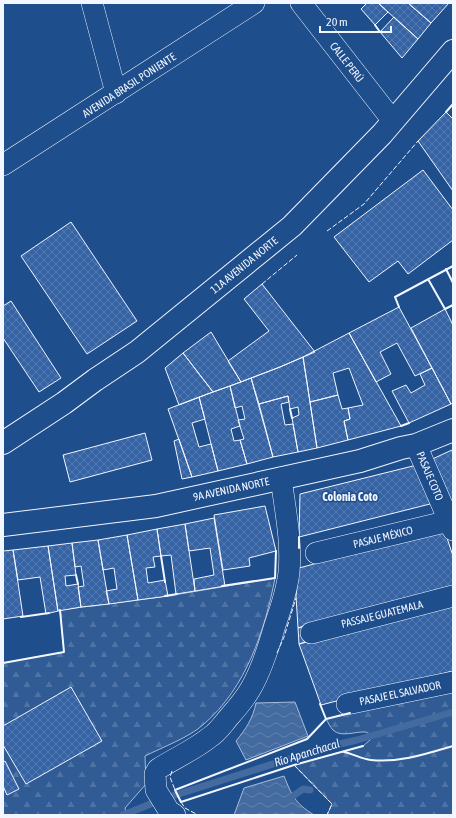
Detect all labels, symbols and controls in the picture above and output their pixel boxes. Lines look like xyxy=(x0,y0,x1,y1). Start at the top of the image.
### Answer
scale bar xyxy=(320,8,391,34)
text: 20 m xyxy=(326,15,348,29)
street label: CALLE PERÚ xyxy=(328,40,366,84)
street label: AVENIDA BRASIL PONIENTE xyxy=(80,50,178,120)
street label: 11A AVENIDA NORTE xyxy=(208,234,280,296)
street label: PASAJE COTO xyxy=(414,450,446,502)
street label: 9A AVENIDA NORTE xyxy=(192,475,271,503)
district label: Colonia Coto xyxy=(322,490,378,504)
street label: PASAJE MÉXICO xyxy=(352,524,414,550)
street label: PASSAJE GUATEMALA xyxy=(340,598,425,630)
street label: PASAJE EL SALVADOR xyxy=(358,678,442,707)
water label: Río Apanchacal xyxy=(272,736,342,770)

